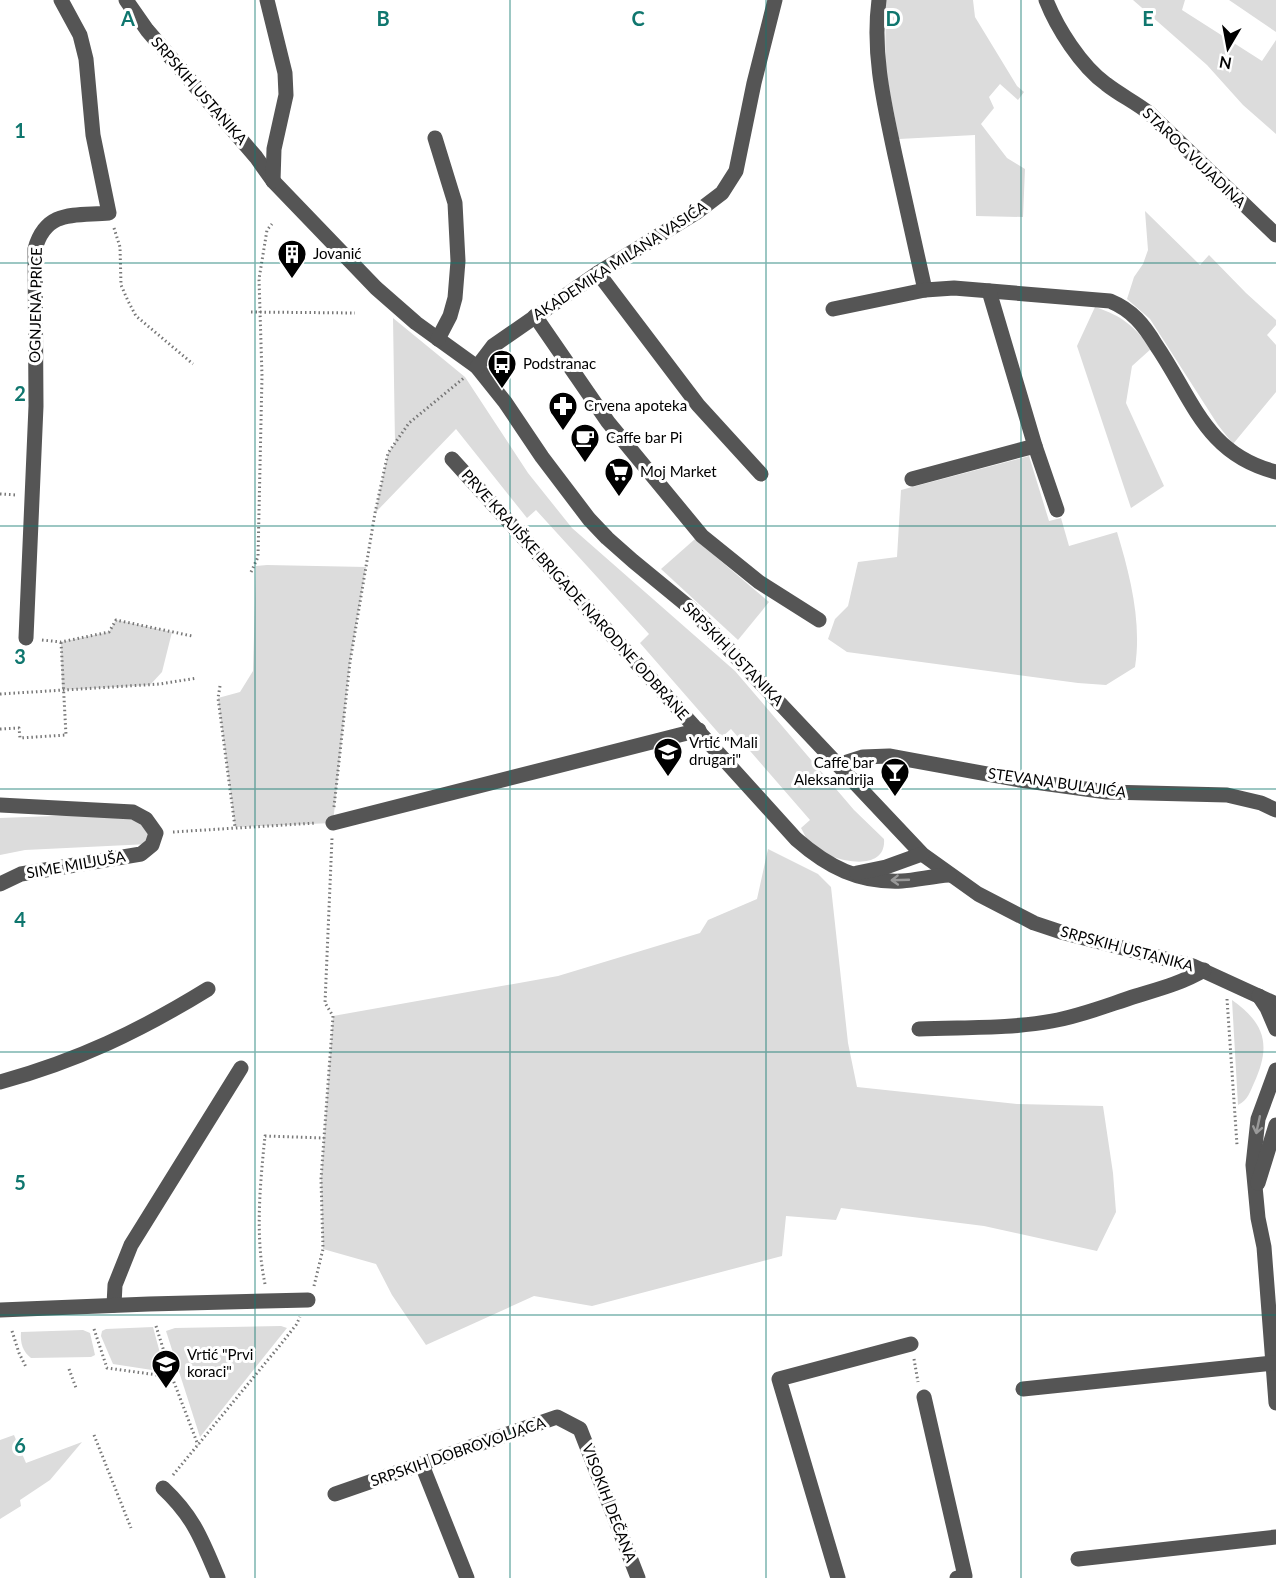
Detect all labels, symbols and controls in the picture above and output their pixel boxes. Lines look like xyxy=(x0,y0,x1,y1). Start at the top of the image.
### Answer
text: A xyxy=(120,6,135,30)
text: B xyxy=(376,6,390,30)
text: C xyxy=(631,6,645,30)
text: D xyxy=(885,6,901,30)
text: E xyxy=(1142,6,1154,30)
north arrow xyxy=(1198,18,1258,78)
street label: SRPSKIH USTANIKA xyxy=(148,33,252,149)
text: N xyxy=(1218,53,1233,74)
street label: STAROG VUJADINA xyxy=(1140,104,1250,212)
text: 1 xyxy=(14,118,26,142)
street label: AKADEMIKA MILANA VASIĆA xyxy=(529,197,711,323)
building icon: Jovanić xyxy=(276,238,308,280)
place label: Jovanić xyxy=(313,244,362,262)
street label: OGNJENA PRICE xyxy=(25,247,45,363)
bus stop icon: Podstranac xyxy=(486,348,518,390)
place label: Podstranac xyxy=(523,354,596,372)
text: 2 xyxy=(14,381,26,405)
pharmacy icon: Crvena apoteka xyxy=(547,390,579,432)
place label: Crvena apoteka xyxy=(584,396,687,414)
cafe icon: Caffe bar Pi xyxy=(569,422,601,464)
place label: Caffe bar Pi xyxy=(606,428,682,446)
supermarket icon: Moj Market xyxy=(603,456,635,498)
place label: Moj Market xyxy=(640,462,717,480)
street label: PRVE KRAJIŠKE BRIGADE NARODNE ODBRANE xyxy=(458,465,693,723)
street label: SRPSKIH USTANIKA xyxy=(680,598,788,709)
text: 3 xyxy=(14,644,26,668)
place label: Vrtić "Mali drugari" xyxy=(689,733,758,768)
school or university icon: Vrtić "Mali drugari" xyxy=(652,736,684,778)
place label: Caffe bar Aleksandrija xyxy=(794,753,875,788)
bar icon: Caffe bar Aleksandrija xyxy=(879,756,911,798)
street label: STEVANA BULAJIĆA xyxy=(987,763,1128,801)
street label: SIME MILJUŠA xyxy=(25,846,127,882)
one-way arrow xyxy=(890,874,910,885)
text: 4 xyxy=(14,907,26,931)
street label: SRPSKIH USTANIKA xyxy=(1059,922,1197,975)
one-way arrow xyxy=(1251,1116,1263,1135)
text: 5 xyxy=(14,1170,26,1194)
place label: Vrtić "Prvi koraci" xyxy=(187,1345,253,1380)
school or university icon: Vrtić "Prvi koraci" xyxy=(150,1348,182,1390)
street label: SRPSKIH DOBROVOLJACA xyxy=(368,1412,548,1490)
text: 6 xyxy=(14,1433,26,1457)
street label: VISOKIH DEČANA xyxy=(579,1441,641,1565)

